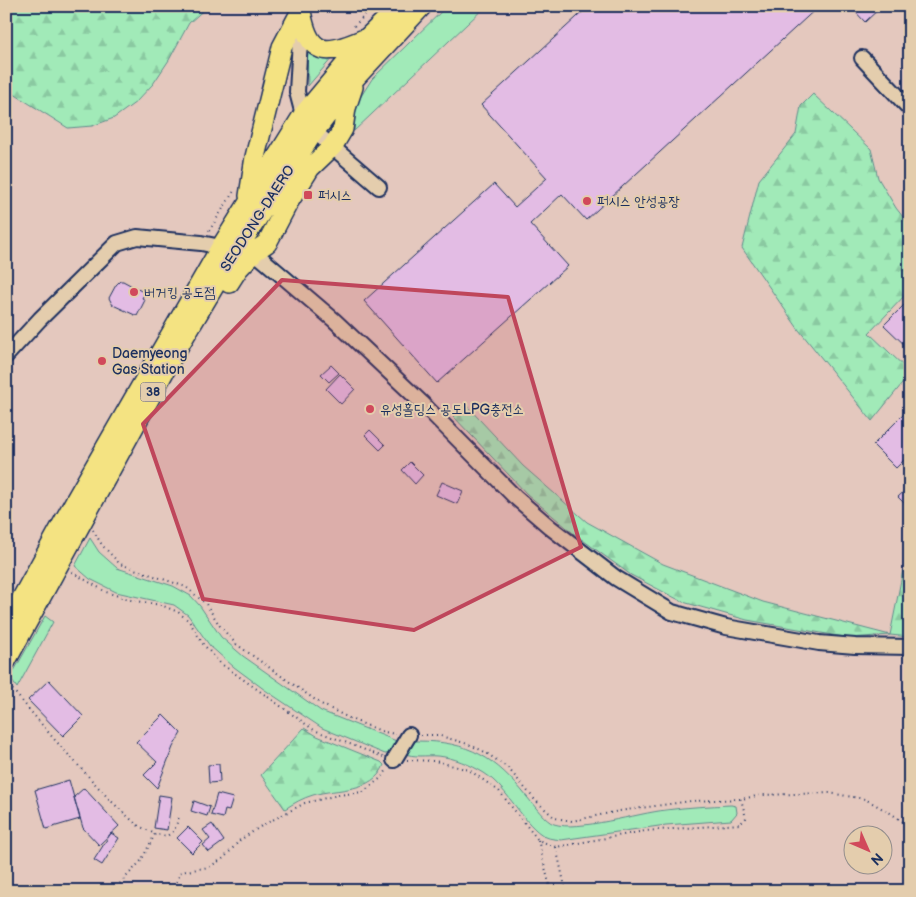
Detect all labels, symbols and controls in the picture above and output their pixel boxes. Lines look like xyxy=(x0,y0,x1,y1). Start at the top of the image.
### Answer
street label: SEODONG-DAERO xyxy=(217,162,298,275)
place label: 퍼시스 xyxy=(318,187,352,204)
marker: 퍼시스 xyxy=(302,189,314,201)
place label: 퍼시스 안성공장 xyxy=(597,193,680,210)
marker: 퍼시스 안성공장 xyxy=(581,195,593,207)
place label: 버거킹 공도점 xyxy=(144,284,215,301)
marker: 버거킹 공도점 xyxy=(128,286,140,298)
place label: Daemyeong Gas Station xyxy=(112,345,188,378)
marker: Daemyeong Gas Station xyxy=(96,355,108,367)
road number: 38 xyxy=(140,382,166,402)
place label: 유성홀딩스 공도LPG충전소 xyxy=(380,401,524,418)
marker: 유성홀딩스 공도LPG충전소 xyxy=(364,403,376,415)
north arrow xyxy=(844,824,894,874)
text: N xyxy=(867,849,887,869)

